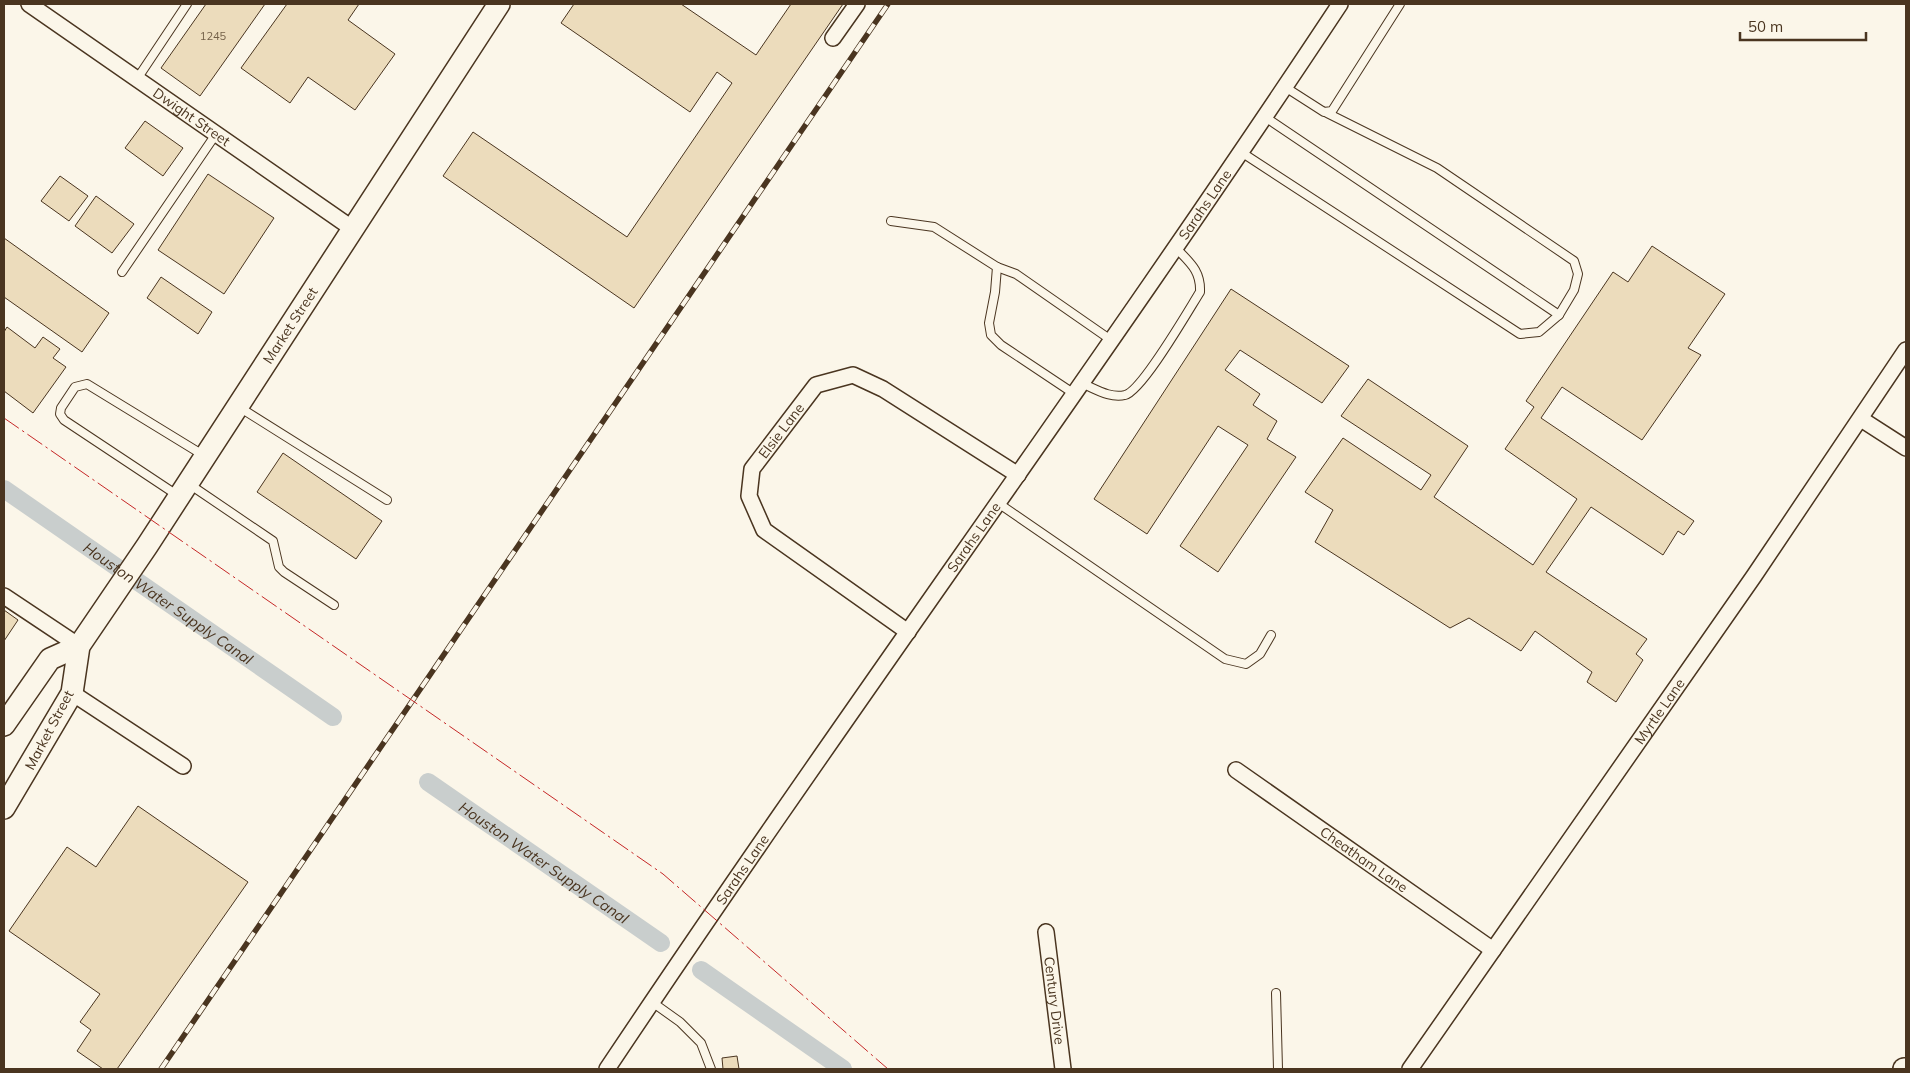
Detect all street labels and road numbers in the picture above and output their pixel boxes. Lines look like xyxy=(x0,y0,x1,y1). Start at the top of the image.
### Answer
street label: Dwight Street xyxy=(150,84,234,150)
street label: Sarahs Lane xyxy=(1174,166,1235,243)
street label: Market Street xyxy=(259,284,322,367)
street label: Elsie Lane xyxy=(754,399,808,462)
street label: Sarahs Lane xyxy=(943,499,1005,576)
street label: Myrtle Lane xyxy=(1630,675,1689,748)
street label: Market Street xyxy=(21,687,78,773)
street label: Cheatham Lane xyxy=(1316,823,1411,896)
street label: Sarahs Lane xyxy=(712,831,773,908)
street label: Century Drive xyxy=(1040,955,1069,1045)

